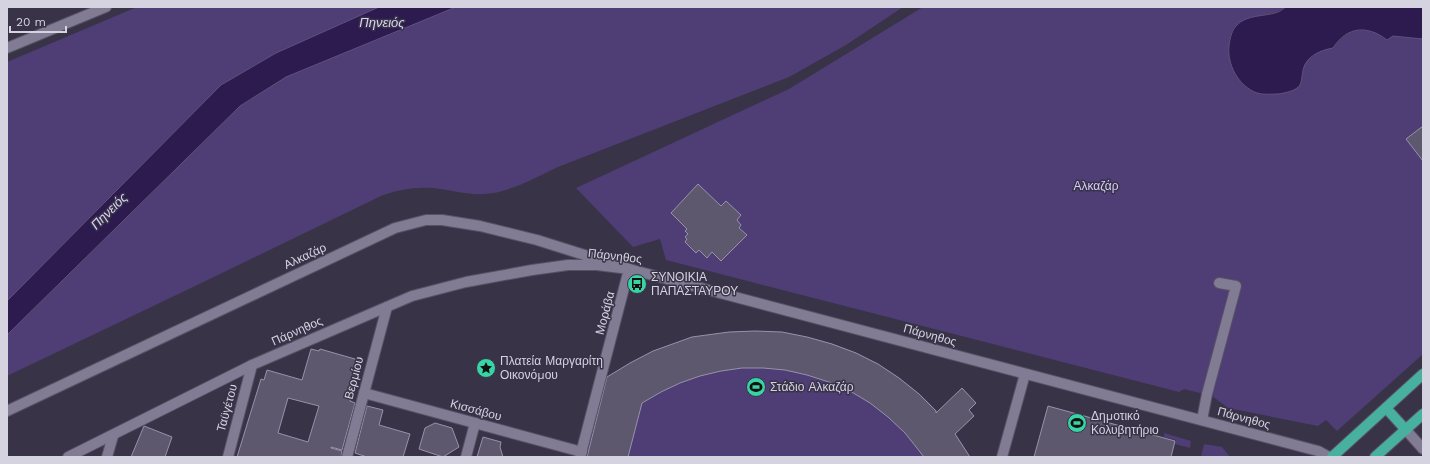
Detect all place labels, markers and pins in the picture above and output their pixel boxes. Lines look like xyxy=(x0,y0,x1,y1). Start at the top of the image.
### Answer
place label: ΣΥΝΟΙΚΙΑ ΠΑΠΑΣΤΑΥΡΟΥ xyxy=(651,270,738,298)
bus stop icon: ΣΥΝΟΙΚΙΑ ΠΑΠΑΣΤΑΥΡΟΥ xyxy=(626,273,648,295)
place label: Πλατεία Μαργαρίτη Οικονόμου xyxy=(500,354,603,382)
place icon: Πλατεία Μαργαρίτη Οικονόμου xyxy=(475,357,497,379)
sports icon: Στάδιο Αλκαζάρ xyxy=(745,376,767,398)
place label: Στάδιο Αλκαζάρ xyxy=(770,380,854,394)
place label: Δημοτικό Κολυβητήριο xyxy=(1091,409,1159,437)
sports icon: Δημοτικό Κολυβητήριο xyxy=(1066,412,1088,434)

